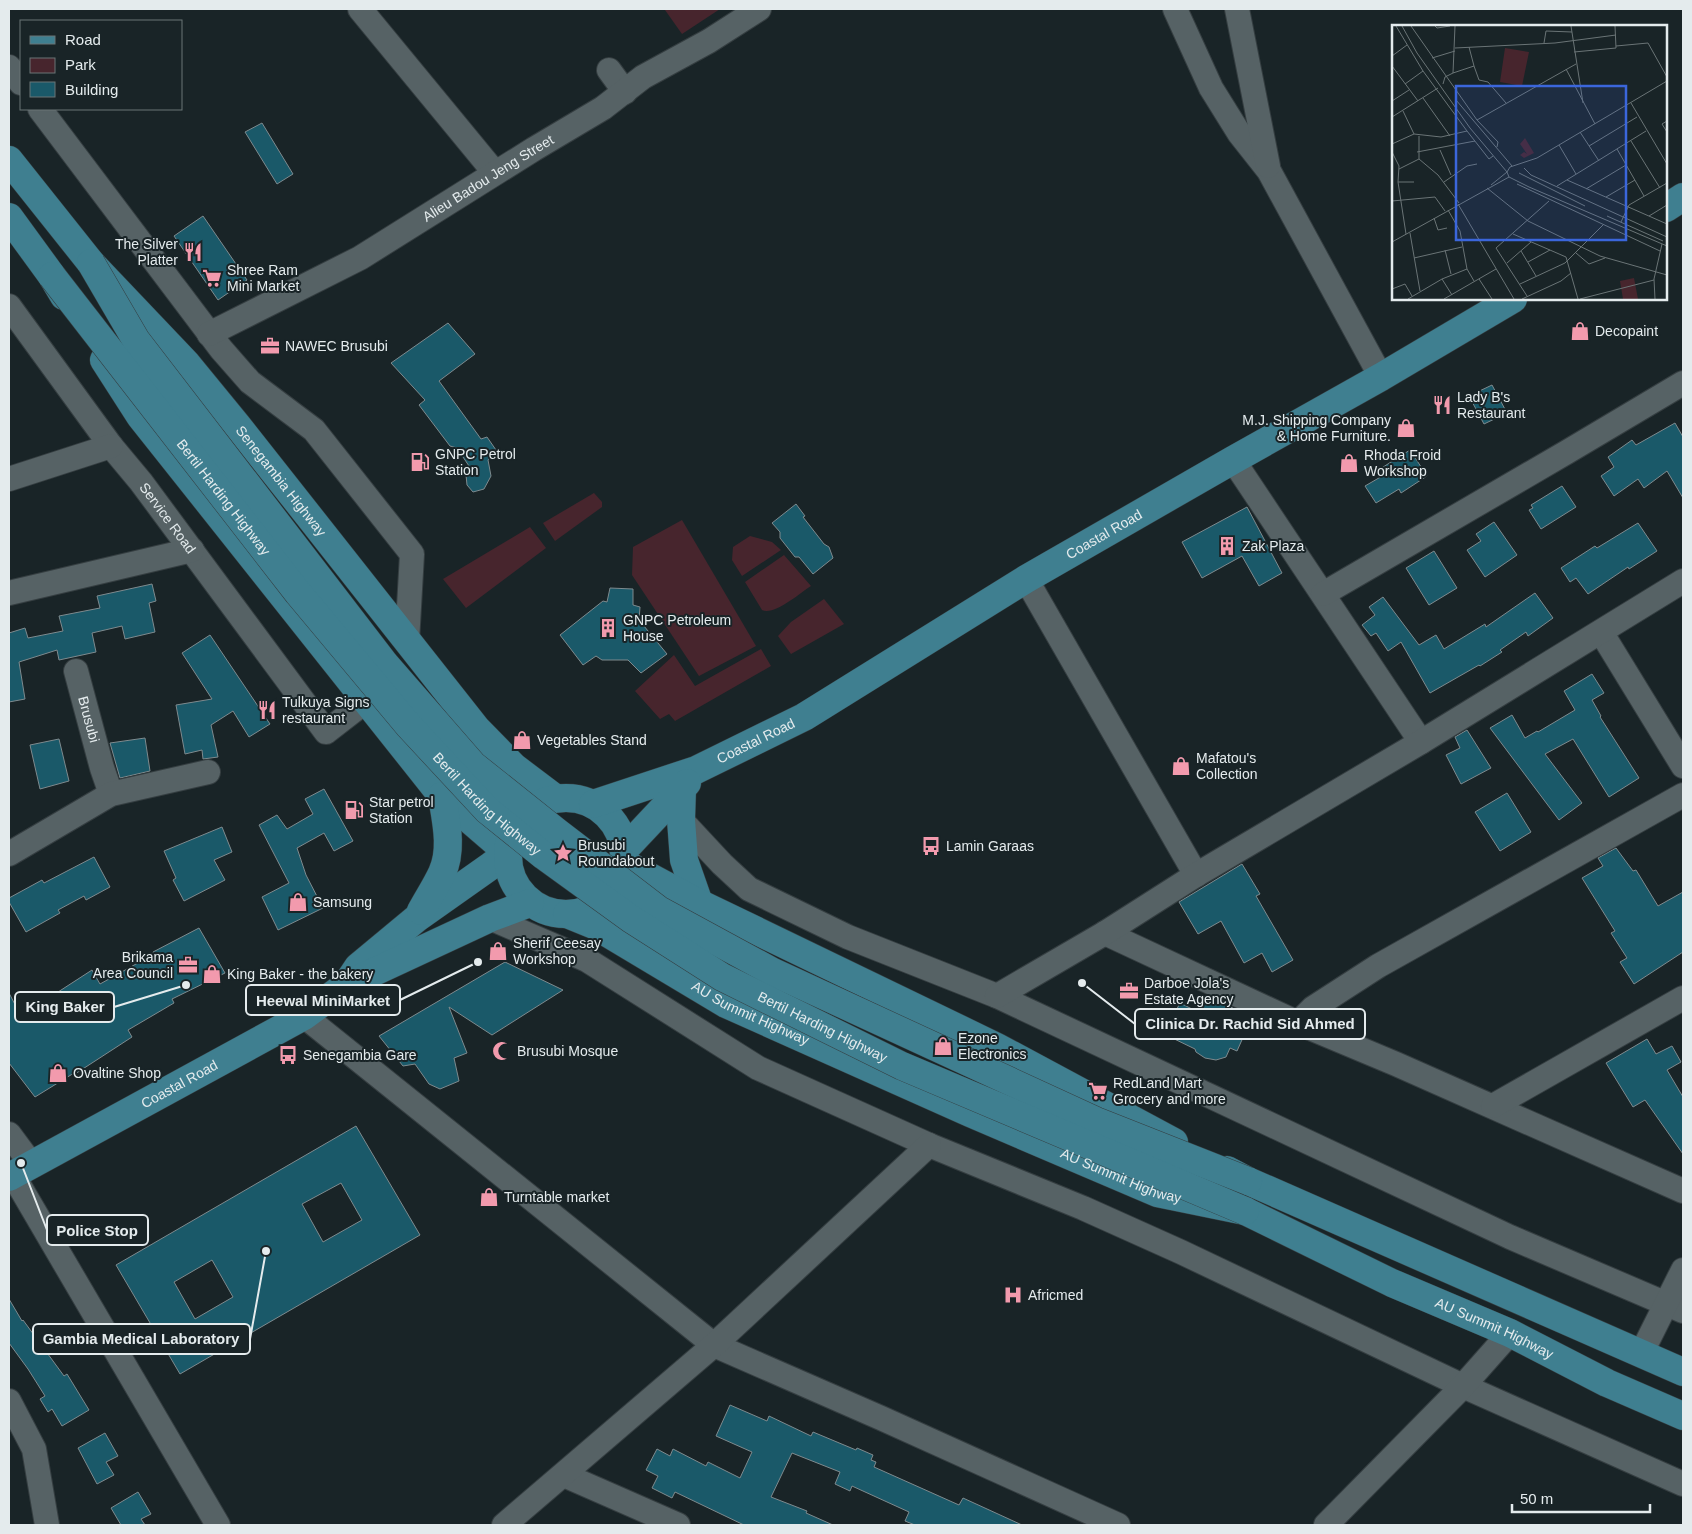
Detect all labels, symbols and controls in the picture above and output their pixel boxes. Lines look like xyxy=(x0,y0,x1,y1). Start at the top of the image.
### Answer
legend xyxy=(20,20,182,110)
inset map xyxy=(1392,25,1667,300)
text: Road xyxy=(65,31,101,48)
text: Park xyxy=(65,56,96,73)
text: Building xyxy=(65,81,118,98)
street label: Alieu Badou Jeng Street xyxy=(420,131,556,225)
place label: The Silver Platter xyxy=(115,236,178,268)
restaurant icon: The Silver Platter xyxy=(182,241,204,263)
place label: Shree Ram Mini Market xyxy=(227,262,299,294)
supermarket icon: Shree Ram Mini Market xyxy=(201,267,223,289)
shop icon: Decopaint xyxy=(1569,320,1591,342)
place label: Decopaint xyxy=(1595,323,1658,339)
office icon: NAWEC Brusubi xyxy=(259,335,281,357)
place label: NAWEC Brusubi xyxy=(285,338,388,354)
place label: Lady B's Restaurant xyxy=(1457,389,1526,421)
restaurant icon: Lady B's Restaurant xyxy=(1431,394,1453,416)
place label: M.J. Shipping Company & Home Furniture. xyxy=(1242,412,1391,444)
shop icon: M.J. Shipping Company & Home Furniture. xyxy=(1395,417,1417,439)
street label: Senegambia Highway xyxy=(233,422,330,539)
street label: Bertil Harding Highway xyxy=(174,436,274,558)
place label: GNPC Petrol Station xyxy=(435,446,516,478)
place label: Rhoda Froid Workshop xyxy=(1364,447,1441,479)
fuel station icon: GNPC Petrol Station xyxy=(409,451,431,473)
shop icon: Rhoda Froid Workshop xyxy=(1338,452,1360,474)
street label: Service Road xyxy=(136,480,199,557)
street label: Coastal Road xyxy=(1063,506,1145,562)
building icon: Zak Plaza xyxy=(1216,535,1238,557)
place label: Zak Plaza xyxy=(1242,538,1304,554)
place label: GNPC Petroleum House xyxy=(623,612,731,644)
building icon: GNPC Petroleum House xyxy=(597,617,619,639)
street label: Brusubi xyxy=(75,694,103,744)
place label: Tulkuya Signs restaurant xyxy=(282,694,369,726)
restaurant icon: Tulkuya Signs restaurant xyxy=(256,699,278,721)
street label: Coastal Road xyxy=(714,715,797,767)
shop icon: Vegetables Stand xyxy=(511,729,533,751)
place label: Vegetables Stand xyxy=(537,732,647,748)
street label: Bertil Harding Highway xyxy=(430,749,544,858)
place label: Mafatou's Collection xyxy=(1196,750,1257,782)
shop icon: Mafatou's Collection xyxy=(1170,755,1192,777)
place label: Star petrol Station xyxy=(369,794,434,826)
fuel station icon: Star petrol Station xyxy=(343,799,365,821)
bus stop icon: Lamin Garaas xyxy=(920,835,942,857)
place label: Brusubi Roundabout xyxy=(578,837,654,869)
place label: Lamin Garaas xyxy=(946,838,1034,854)
place icon: Brusubi Roundabout xyxy=(552,842,574,864)
shop icon: Samsung xyxy=(287,891,309,913)
place label: Samsung xyxy=(313,894,372,910)
place label: Sherif Ceesay Workshop xyxy=(513,935,601,967)
shop icon: Sherif Ceesay Workshop xyxy=(487,940,509,962)
place label: Brikama Area Council xyxy=(93,949,173,981)
office icon: Brikama Area Council xyxy=(177,954,199,976)
shop icon: King Baker - the bakery xyxy=(201,963,223,985)
place label: King Baker - the bakery xyxy=(227,966,373,982)
place label: Darboe Jola's Estate Agency xyxy=(1144,975,1234,1007)
street label: AU Summit Highway xyxy=(689,977,812,1048)
office icon: Darboe Jola's Estate Agency xyxy=(1118,980,1140,1002)
callout: Heewal MiniMarket xyxy=(246,985,400,1015)
street label: Bertil Harding Highway xyxy=(755,988,890,1066)
callout: King Baker xyxy=(15,992,114,1022)
text: Heewal MiniMarket xyxy=(256,992,390,1009)
text: King Baker xyxy=(25,998,105,1015)
callout: Clinica Dr. Rachid Sid Ahmed xyxy=(1135,1009,1365,1039)
text: Clinica Dr. Rachid Sid Ahmed xyxy=(1145,1015,1355,1032)
place label: Ezone Electronics xyxy=(958,1030,1026,1062)
shop icon: Ezone Electronics xyxy=(932,1035,954,1057)
mosque icon: Brusubi Mosque xyxy=(491,1040,513,1062)
place label: Brusubi Mosque xyxy=(517,1043,618,1059)
bus stop icon: Senegambia Gare xyxy=(277,1044,299,1066)
place label: Senegambia Gare xyxy=(303,1047,417,1063)
street label: Coastal Road xyxy=(138,1057,220,1111)
shop icon: Ovaltine Shop xyxy=(47,1062,69,1084)
place label: Ovaltine Shop xyxy=(73,1065,161,1081)
place label: RedLand Mart Grocery and more xyxy=(1113,1075,1226,1107)
supermarket icon: RedLand Mart Grocery and more xyxy=(1087,1080,1109,1102)
street label: AU Summit Highway xyxy=(1058,1145,1183,1206)
shop icon: Turntable market xyxy=(478,1186,500,1208)
place label: Turntable market xyxy=(504,1189,609,1205)
callout: Police Stop xyxy=(47,1215,148,1245)
text: Police Stop xyxy=(56,1222,138,1239)
hospital icon: Africmed xyxy=(1002,1284,1024,1306)
place label: Africmed xyxy=(1028,1287,1083,1303)
street label: AU Summit Highway xyxy=(1433,1294,1556,1362)
callout: Gambia Medical Laboratory xyxy=(33,1324,250,1354)
text: Gambia Medical Laboratory xyxy=(43,1330,240,1347)
scale bar xyxy=(1512,1482,1650,1514)
text: 50 m xyxy=(1520,1490,1553,1507)

